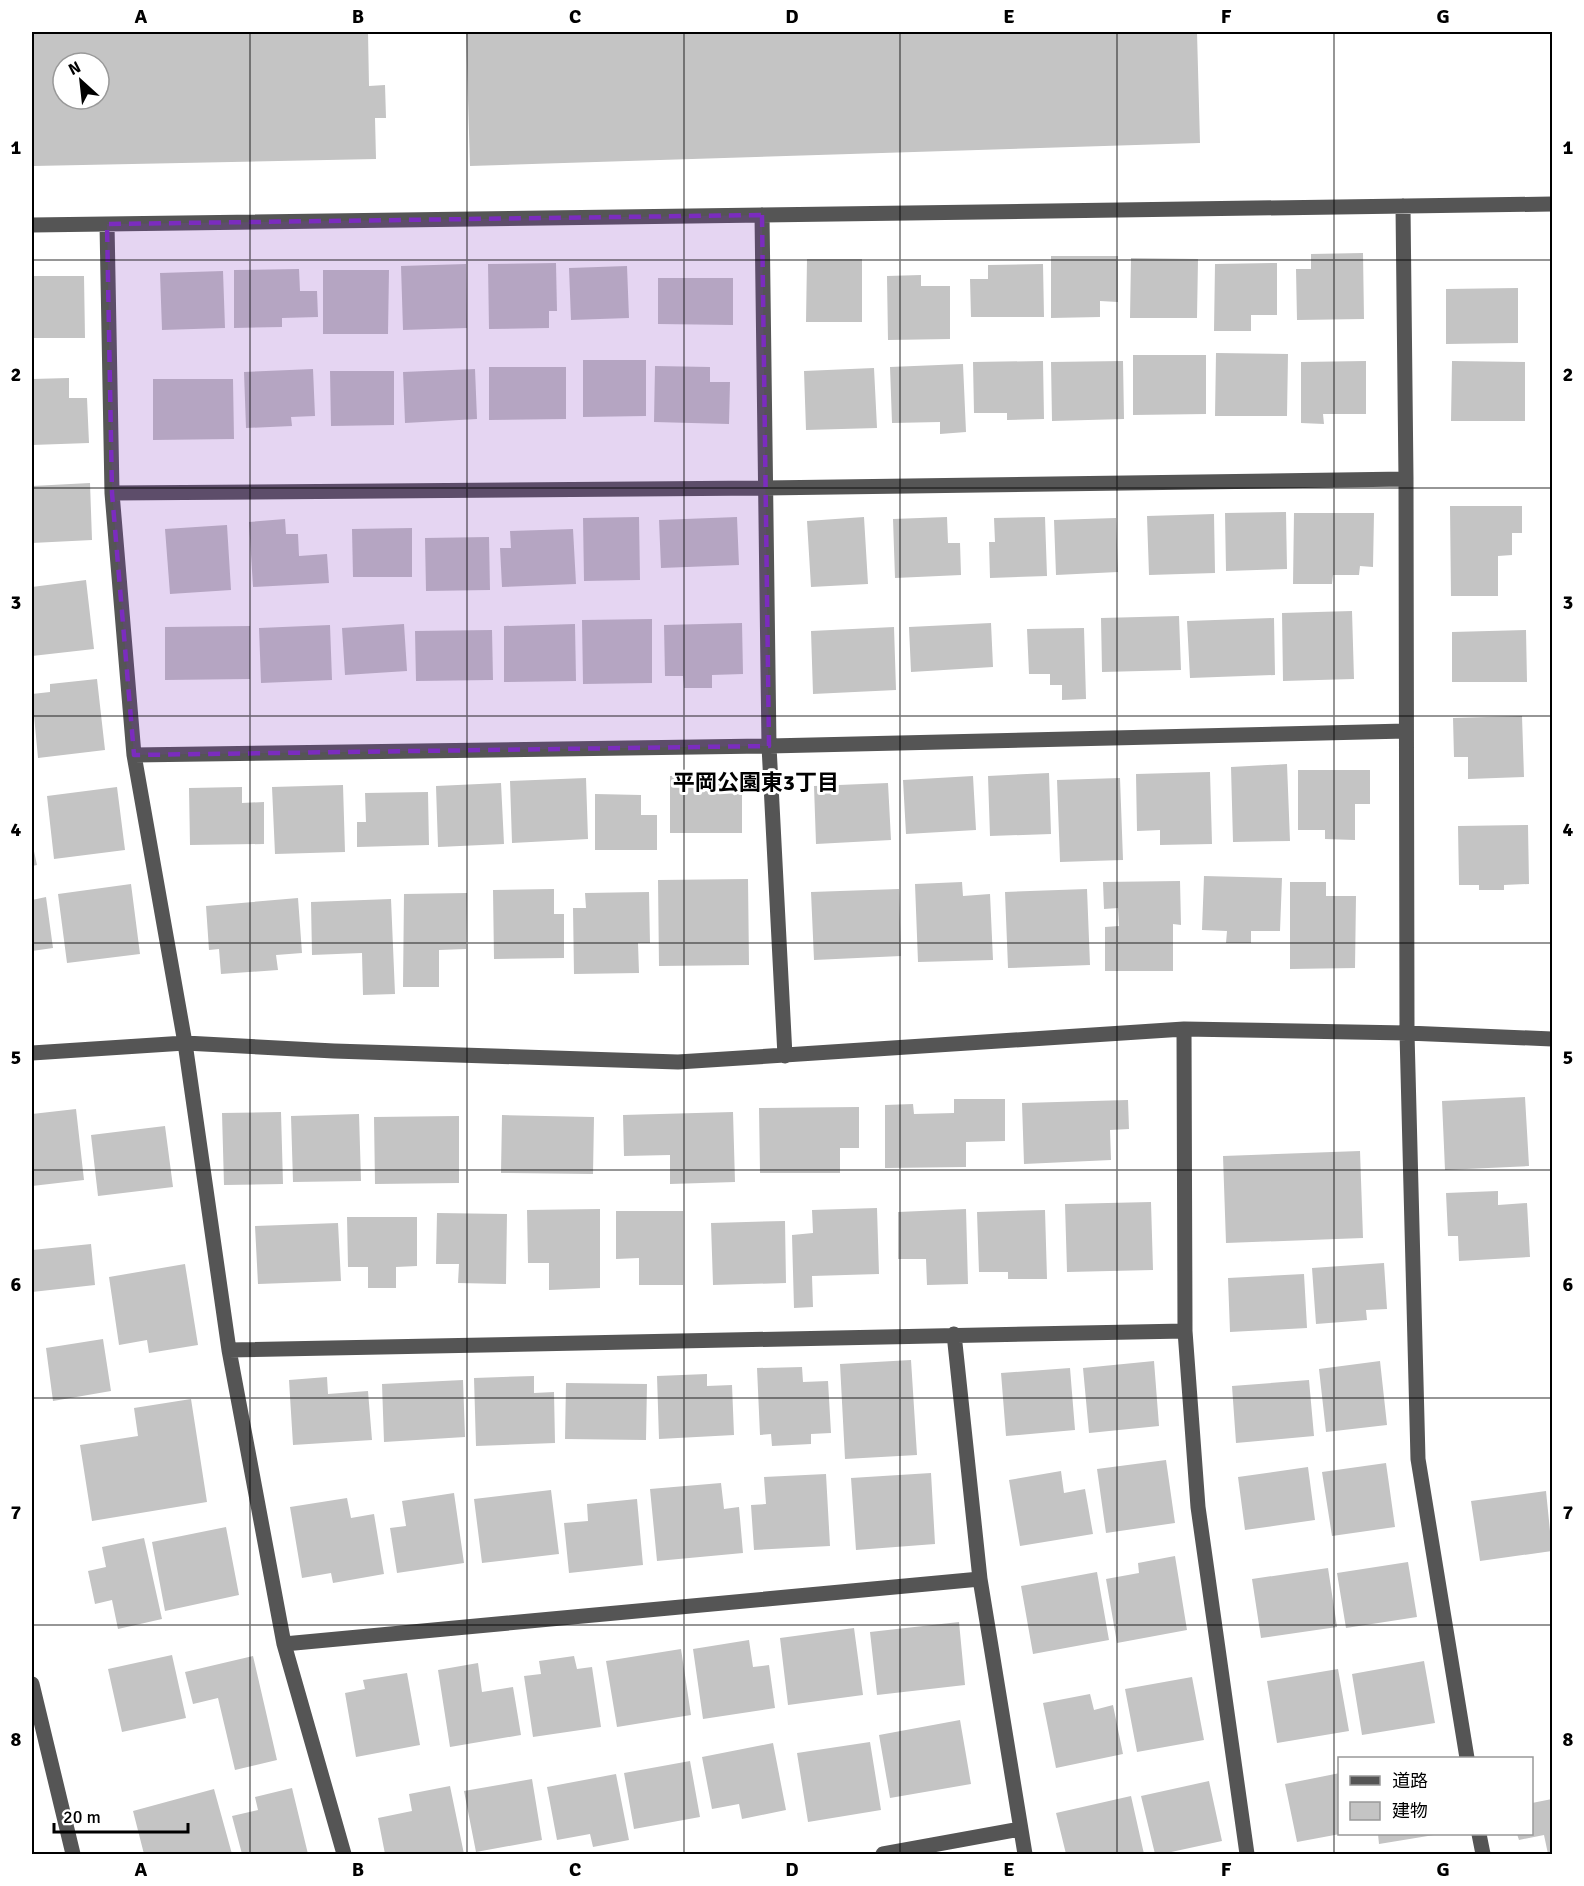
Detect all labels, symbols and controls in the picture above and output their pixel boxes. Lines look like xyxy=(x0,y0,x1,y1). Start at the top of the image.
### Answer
text: A xyxy=(135,4,148,29)
text: B xyxy=(352,4,364,29)
text: C xyxy=(569,4,581,29)
text: D xyxy=(785,4,799,29)
text: E xyxy=(1003,4,1015,29)
text: F xyxy=(1221,4,1232,29)
text: G xyxy=(1436,4,1450,29)
north arrow xyxy=(51,51,111,111)
text: N xyxy=(65,57,84,80)
text: 1 xyxy=(11,135,22,160)
text: 1 xyxy=(1563,135,1574,160)
text: 2 xyxy=(11,362,21,387)
text: 2 xyxy=(1563,362,1573,387)
text: 3 xyxy=(11,590,21,615)
text: 3 xyxy=(1563,590,1573,615)
district label: 平岡公園東3丁目 xyxy=(673,769,839,796)
text: 4 xyxy=(11,817,22,842)
text: 4 xyxy=(1563,817,1574,842)
text: 5 xyxy=(11,1045,21,1070)
text: 5 xyxy=(1563,1045,1573,1070)
text: 6 xyxy=(11,1272,22,1297)
text: 6 xyxy=(1563,1272,1574,1297)
text: 7 xyxy=(11,1500,22,1525)
text: 7 xyxy=(1563,1500,1574,1525)
text: 8 xyxy=(11,1727,22,1752)
text: 8 xyxy=(1563,1727,1574,1752)
legend xyxy=(1338,1757,1533,1835)
text: 道路 xyxy=(1392,1770,1428,1792)
scale bar xyxy=(54,1796,188,1834)
text: 建物 xyxy=(1392,1800,1428,1822)
text: 20 m xyxy=(63,1806,101,1828)
text: A xyxy=(135,1857,148,1882)
text: B xyxy=(352,1857,364,1882)
text: C xyxy=(569,1857,581,1882)
text: D xyxy=(785,1857,799,1882)
text: E xyxy=(1003,1857,1015,1882)
text: F xyxy=(1221,1857,1232,1882)
text: G xyxy=(1436,1857,1450,1882)

